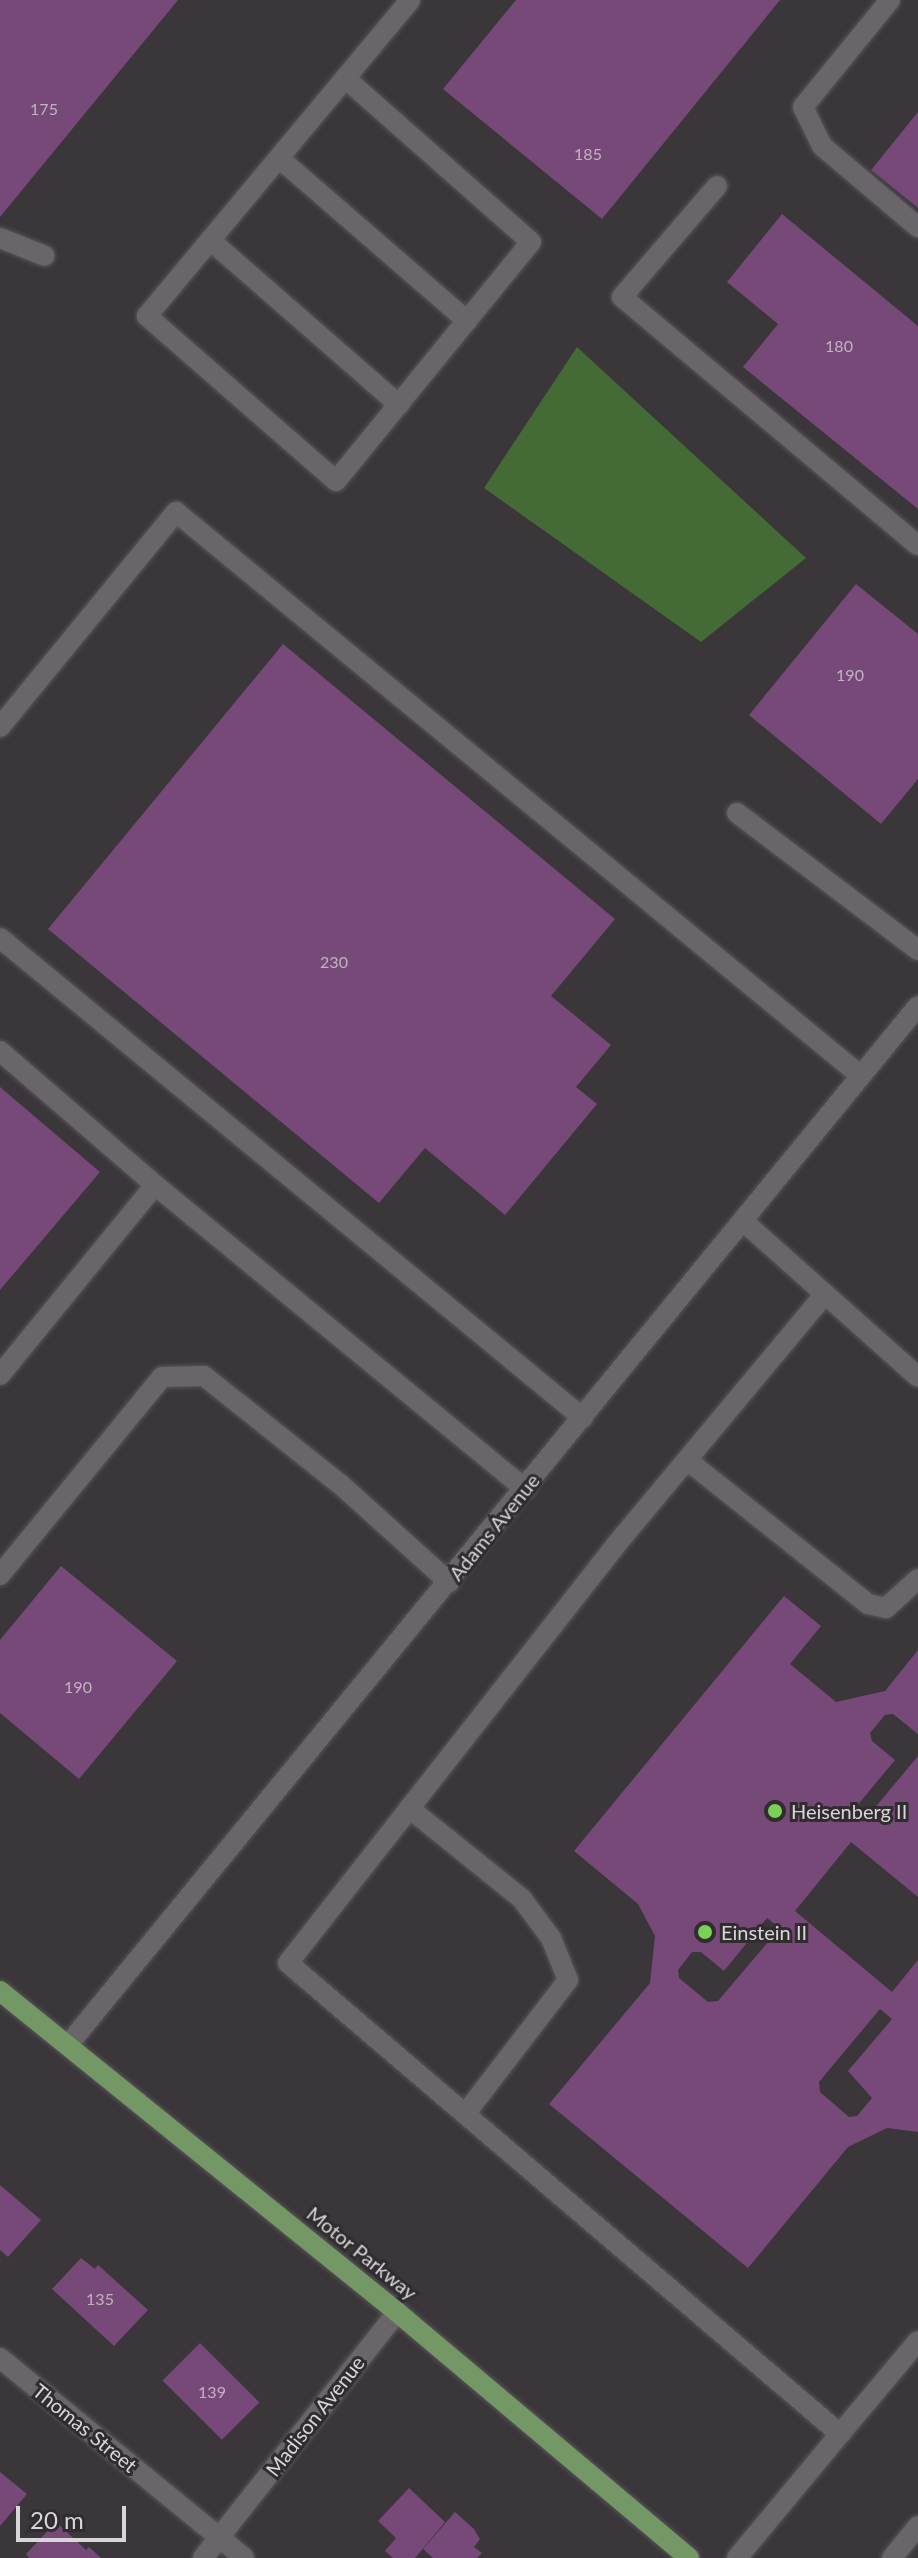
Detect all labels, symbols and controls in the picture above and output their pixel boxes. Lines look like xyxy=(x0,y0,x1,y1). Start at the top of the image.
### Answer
house number: 175 xyxy=(30,99,58,119)
house number: 185 xyxy=(574,144,602,164)
house number: 180 xyxy=(825,336,853,356)
house number: 190 xyxy=(836,665,864,685)
house number: 230 xyxy=(320,952,348,972)
street label: Adams Avenue xyxy=(443,1469,545,1585)
house number: 190 xyxy=(64,1677,92,1697)
place label: Heisenberg II xyxy=(791,1799,907,1823)
marker: Heisenberg II xyxy=(766,1802,784,1820)
place label: Einstein II xyxy=(721,1920,807,1944)
marker: Einstein II xyxy=(696,1923,714,1941)
street label: Motor Parkway xyxy=(302,2201,422,2305)
house number: 135 xyxy=(86,2289,114,2309)
street label: Madison Avenue xyxy=(260,2351,370,2481)
street label: Thomas Street xyxy=(28,2379,142,2477)
house number: 139 xyxy=(198,2382,226,2402)
scale bar xyxy=(20,2490,130,2540)
text: 20 m xyxy=(30,2505,84,2534)

